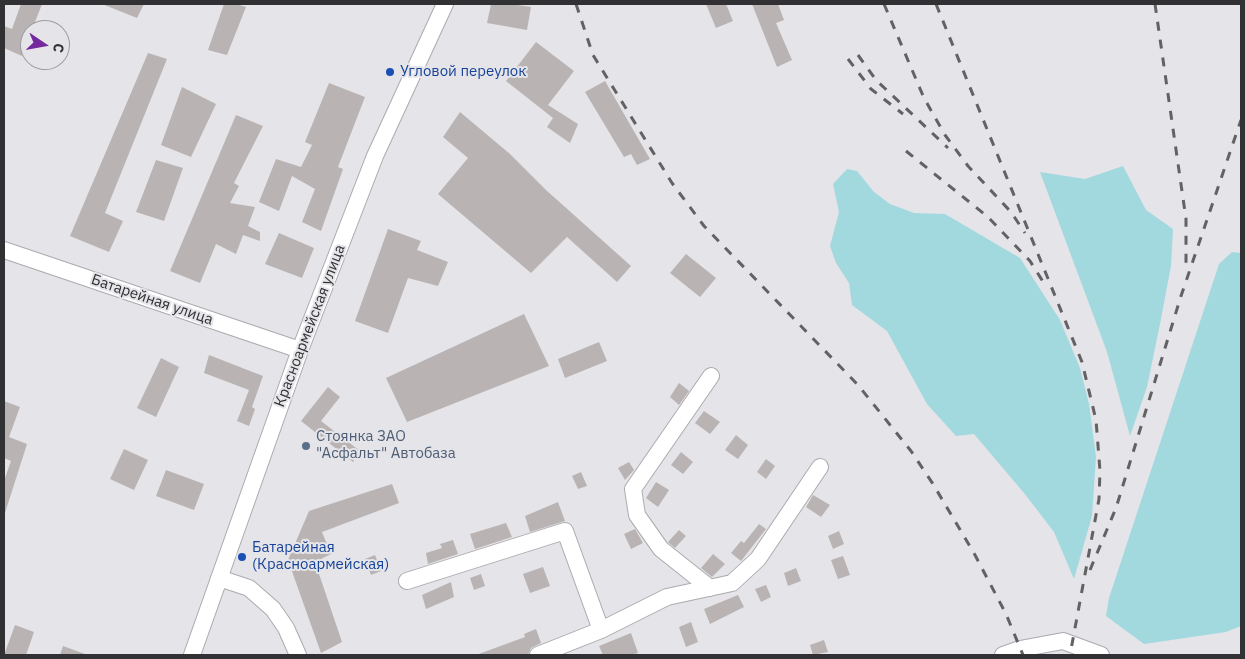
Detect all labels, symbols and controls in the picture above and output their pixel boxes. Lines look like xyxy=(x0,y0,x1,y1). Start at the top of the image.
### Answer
north arrow xyxy=(20,20,70,70)
text: С xyxy=(49,42,68,54)
place label: Угловой переулок xyxy=(400,63,527,81)
marker: Угловой переулок xyxy=(384,66,396,78)
street label: Красноармейская улица xyxy=(271,242,349,410)
street label: Батарейная улица xyxy=(89,271,215,329)
place label: Стоянка ЗАО "Асфальт" Автобаза xyxy=(316,428,456,463)
marker: Стоянка ЗАО "Асфальт" Автобаза xyxy=(300,440,312,452)
place label: Батарейная (Красноармейская) xyxy=(252,539,389,574)
marker: Батарейная (Красноармейская) xyxy=(236,551,248,563)

